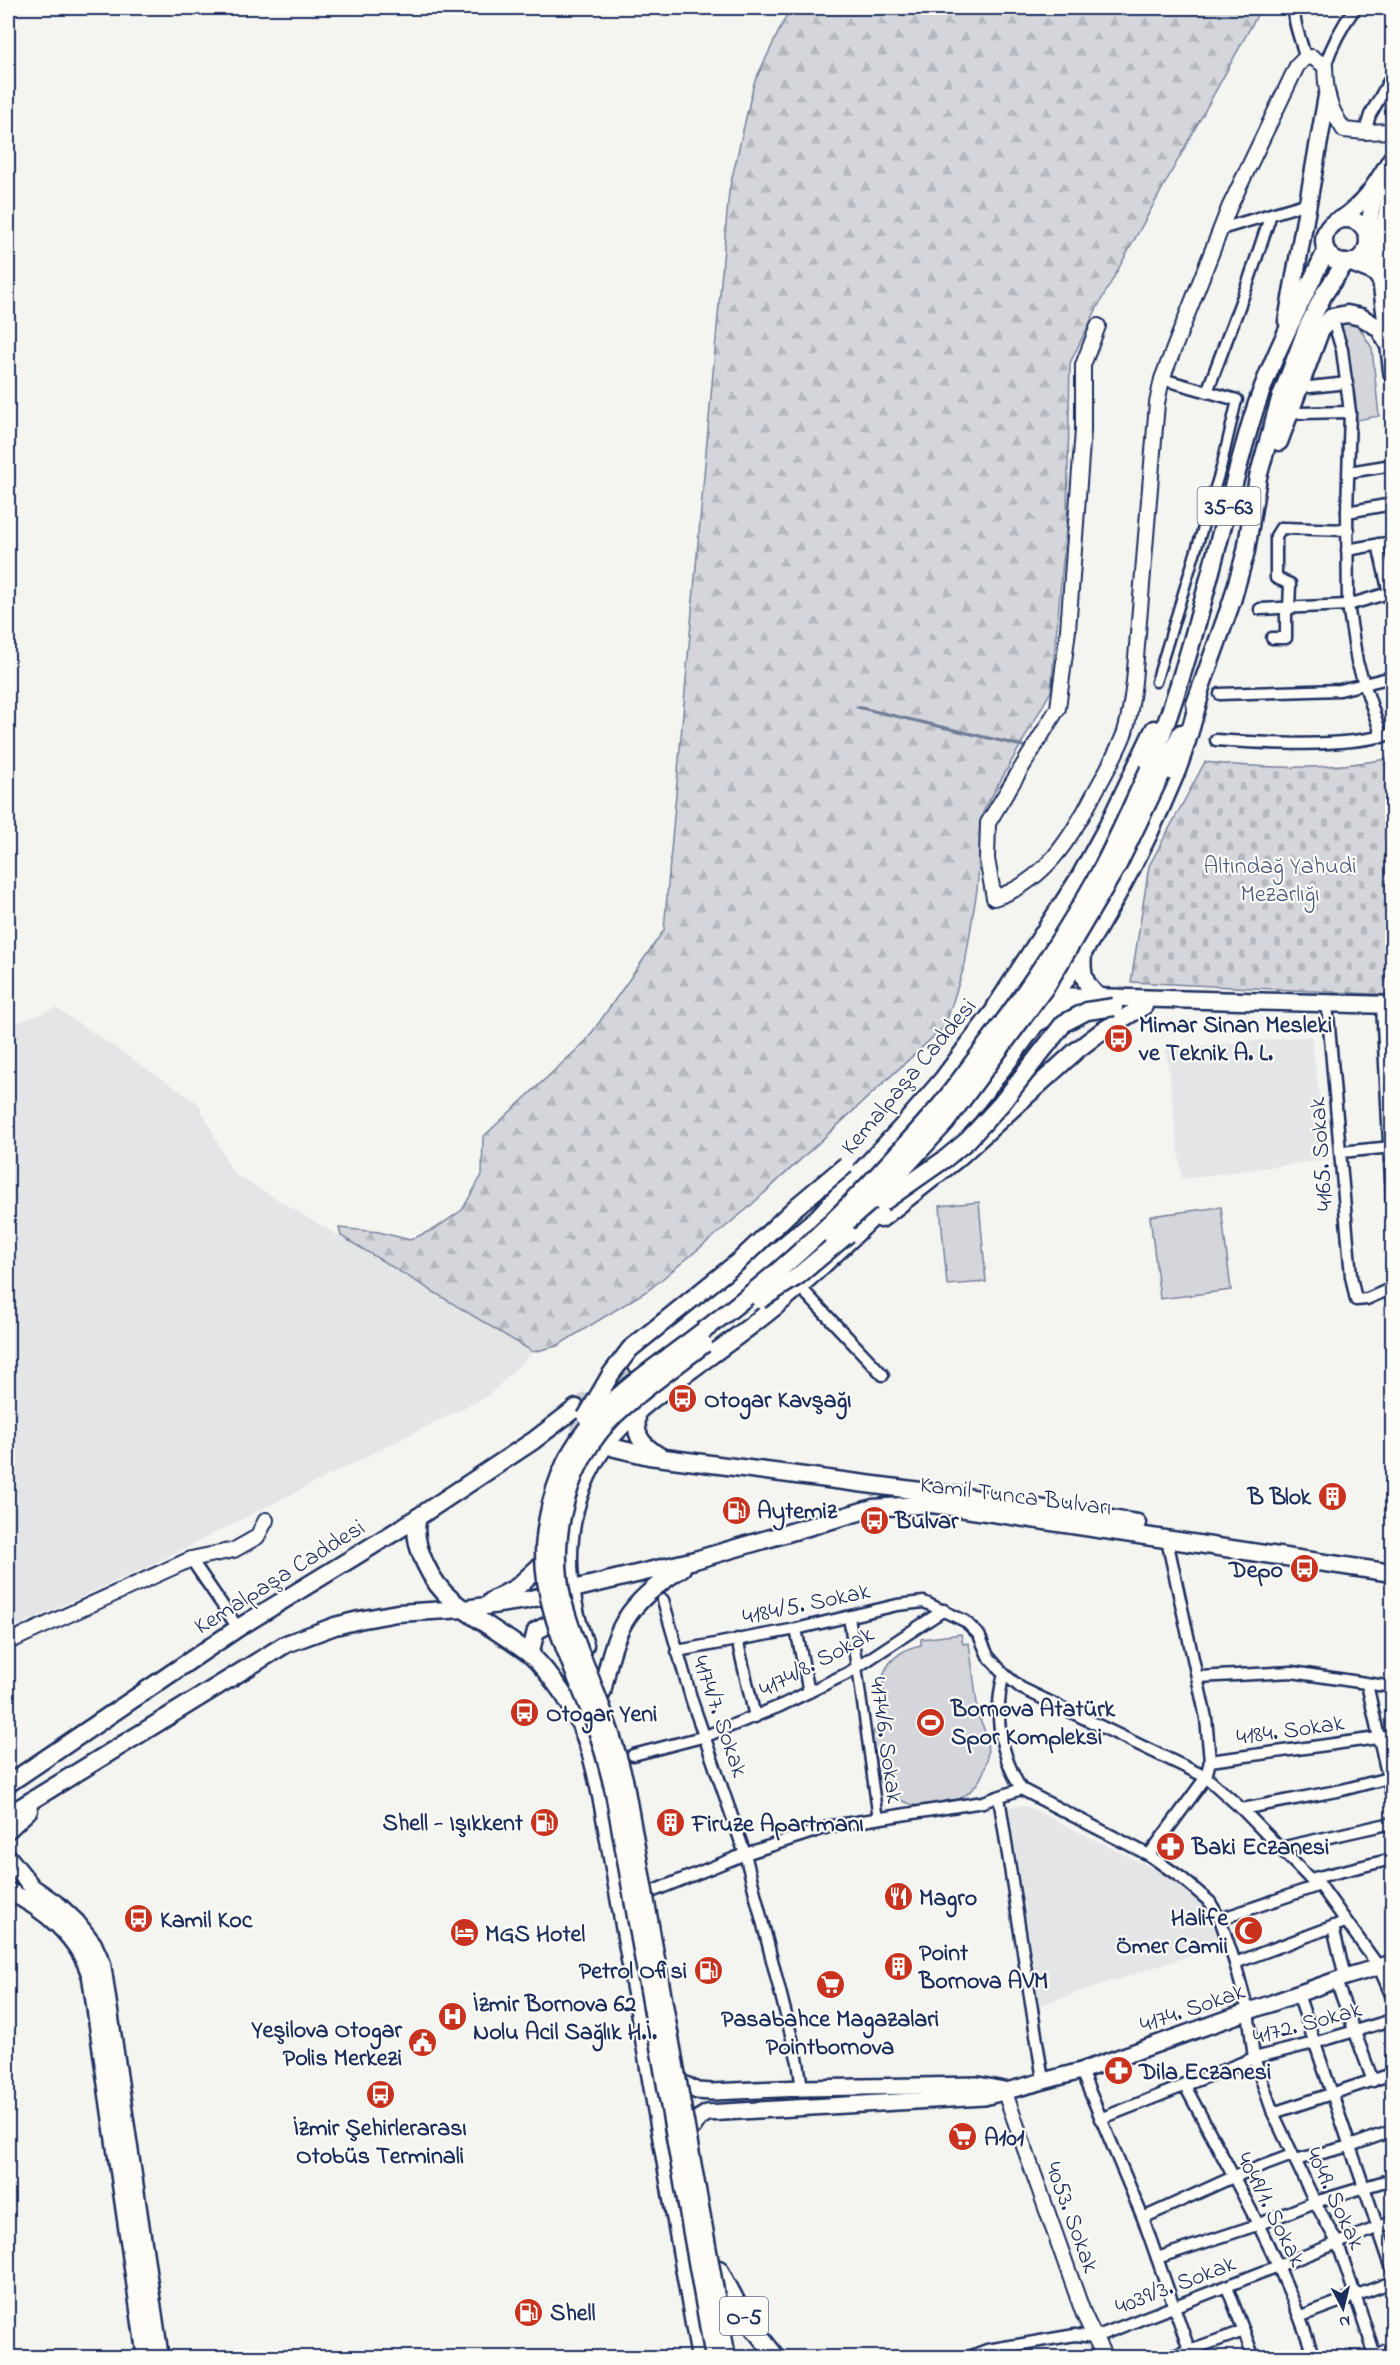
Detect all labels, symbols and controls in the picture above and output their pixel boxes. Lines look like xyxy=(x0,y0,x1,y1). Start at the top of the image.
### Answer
road number: 35-63 xyxy=(1198,487,1260,525)
park label: Altındağ Yahudi Mezarlığı xyxy=(1203,850,1357,913)
street label: Kemalpaşa Caddesi xyxy=(834,991,986,1164)
place label: Mimar Sinan Mesleki ve Teknik A. L. xyxy=(1138,1009,1332,1072)
bus stop icon: Mimar Sinan Mesleki ve Teknik A. L. xyxy=(1102,1022,1134,1054)
street label: 4165. Sokak xyxy=(1301,1095,1344,1212)
bus stop icon: Otogar Kavşağı xyxy=(667,1383,699,1415)
place label: Otogar Kavşağı xyxy=(704,1384,852,1420)
street label: Kamil Tunca Bulvarı xyxy=(919,1469,1113,1521)
building icon: B Blok xyxy=(1316,1480,1348,1512)
place label: B Blok xyxy=(1247,1481,1311,1516)
fuel station icon: Aytemiz xyxy=(720,1494,752,1526)
place label: Aytemiz xyxy=(757,1495,838,1531)
bus stop icon: Bulvar xyxy=(858,1504,890,1536)
place label: Bulvar xyxy=(895,1506,959,1534)
street label: Kemalpaşa Caddesi xyxy=(188,1511,373,1645)
bus stop icon: Depo xyxy=(1288,1553,1320,1585)
place label: Depo xyxy=(1228,1554,1283,1589)
street label: 4184/5. Sokak xyxy=(739,1575,874,1636)
street label: 4174/8. Sokak xyxy=(753,1618,881,1708)
street label: 4174/7. Sokak xyxy=(681,1651,756,1783)
street label: 4174/6. Sokak xyxy=(858,1675,911,1806)
place label: Bornova Atatürk Spor Kompleksi xyxy=(950,1693,1116,1756)
bus stop icon: Otogar Yeni xyxy=(509,1697,541,1729)
place label: Otogar Yeni xyxy=(546,1698,657,1734)
sports icon: Bornova Atatürk Spor Kompleksi xyxy=(914,1706,946,1738)
street label: 4184. Sokak xyxy=(1234,1707,1347,1756)
fuel station icon: Shell - Işıkkent xyxy=(528,1806,560,1838)
place label: Shell - Işıkkent xyxy=(383,1807,524,1842)
building icon: Firuze Apartmanı xyxy=(655,1807,687,1839)
place label: Firuze Apartmanı xyxy=(691,1808,864,1843)
pharmacy icon: Baki Eczanesi xyxy=(1155,1830,1187,1862)
place label: Baki Eczanesi xyxy=(1191,1831,1329,1866)
restaurant icon: Magro xyxy=(882,1881,914,1913)
place label: Magro xyxy=(919,1882,977,1918)
place label: Halife Ömer Camii xyxy=(1116,1902,1229,1965)
bus stop icon: Kamil Koc xyxy=(123,1903,155,1935)
place label: Kamil Koc xyxy=(160,1904,254,1939)
mosque icon: Halife Ömer Camii xyxy=(1233,1915,1265,1947)
hotel icon: MGS Hotel xyxy=(448,1917,480,1949)
place label: MGS Hotel xyxy=(485,1918,585,1953)
place label: Point Bornova AVM xyxy=(918,1937,1048,2000)
building icon: Point Bornova AVM xyxy=(882,1950,914,1982)
fuel station icon: Petrol Ofisi xyxy=(692,1954,724,1986)
place label: Petrol Ofisi xyxy=(579,1955,687,1990)
supermarket icon: Pasabahce Magazalari Pointbornova xyxy=(814,1969,846,2001)
street label: 4174. Sokak xyxy=(1135,1975,1251,2044)
place label: İzmir Bornova 62 Nolu Acil Sağlık H.İ. xyxy=(473,1988,657,2052)
street label: 4172. Sokak xyxy=(1249,1993,1366,2056)
hospital icon: İzmir Bornova 62 Nolu Acil Sağlık H.İ. xyxy=(436,2001,468,2033)
place label: Pasabahce Magazalari Pointbornova xyxy=(721,2003,939,2066)
place label: Yeşilova Otogar Polis Merkezi xyxy=(250,2014,403,2077)
public building icon: Yeşilova Otogar Polis Merkezi xyxy=(407,2027,439,2059)
pharmacy icon: Dila Eczanesi xyxy=(1102,2055,1134,2087)
place label: Dila Eczanesi xyxy=(1138,2056,1271,2091)
bus stop icon: İzmir Şehirlerarası Otobüs Terminali xyxy=(364,2078,396,2110)
place label: İzmir Şehirlerarası Otobüs Terminali xyxy=(293,2112,467,2175)
supermarket icon: A101 xyxy=(947,2121,979,2153)
place label: A101 xyxy=(984,2122,1025,2157)
street label: 4049. Sokak xyxy=(1295,2142,1373,2256)
street label: 4049/1. Sokak xyxy=(1226,2147,1314,2274)
street label: 4053. Sokak xyxy=(1034,2157,1107,2279)
street label: 4039/3. Sokak xyxy=(1110,2247,1242,2325)
north arrow xyxy=(1313,2278,1373,2338)
fuel station icon: Shell xyxy=(513,2296,545,2328)
place label: Shell xyxy=(550,2297,596,2332)
road number: O-5 xyxy=(720,2297,768,2335)
text: N xyxy=(1338,2308,1351,2333)

